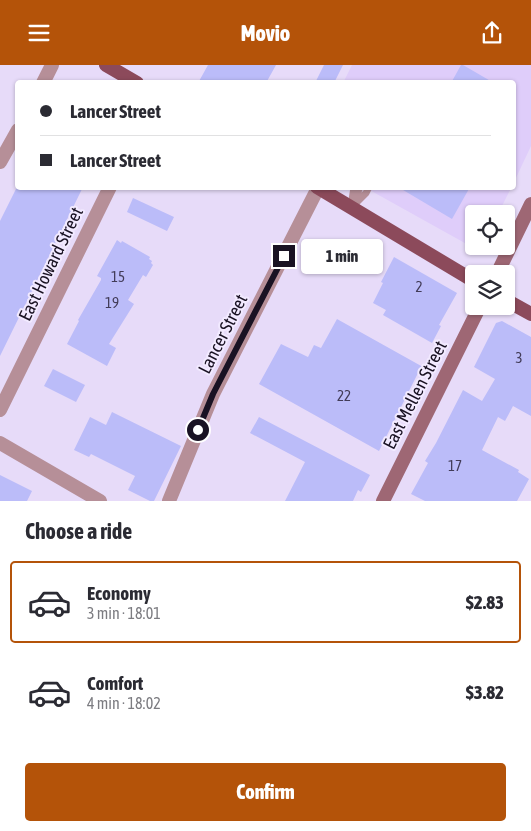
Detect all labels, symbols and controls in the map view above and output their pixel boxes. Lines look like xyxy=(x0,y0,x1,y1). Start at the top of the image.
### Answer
icon: menu xyxy=(25,19,53,47)
icon: share xyxy=(478,19,506,47)
text: Movio xyxy=(241,20,290,46)
text: Lancer Street xyxy=(70,100,161,122)
text: Lancer Street xyxy=(70,149,161,171)
street label: East Howard Street xyxy=(14,204,87,324)
map controls xyxy=(465,205,515,315)
button: locate xyxy=(465,205,515,255)
callout: 1 min xyxy=(302,239,384,273)
route end xyxy=(273,245,295,267)
text: 1 min xyxy=(326,247,358,265)
button: layers xyxy=(465,265,515,315)
house number: 15 xyxy=(111,268,125,285)
house number: 2 xyxy=(415,278,423,295)
street label: Lancer Street xyxy=(194,291,251,377)
house number: 19 xyxy=(105,294,119,311)
street label: East Mellen Street xyxy=(378,337,451,452)
house number: 3 xyxy=(515,349,523,366)
house number: 22 xyxy=(337,387,351,404)
route start xyxy=(187,419,209,441)
house number: 17 xyxy=(448,457,462,474)
text: Choose a ride xyxy=(25,518,132,544)
icon: car xyxy=(27,580,72,625)
text: Economy xyxy=(87,582,151,604)
text: $2.83 xyxy=(466,591,504,613)
text: 3 min · 18:01 xyxy=(87,604,161,622)
icon: car xyxy=(27,670,72,715)
text: Comfort xyxy=(87,672,143,694)
text: $3.82 xyxy=(466,681,504,703)
text: 4 min · 18:02 xyxy=(87,694,161,712)
button: Confirm xyxy=(25,763,506,821)

